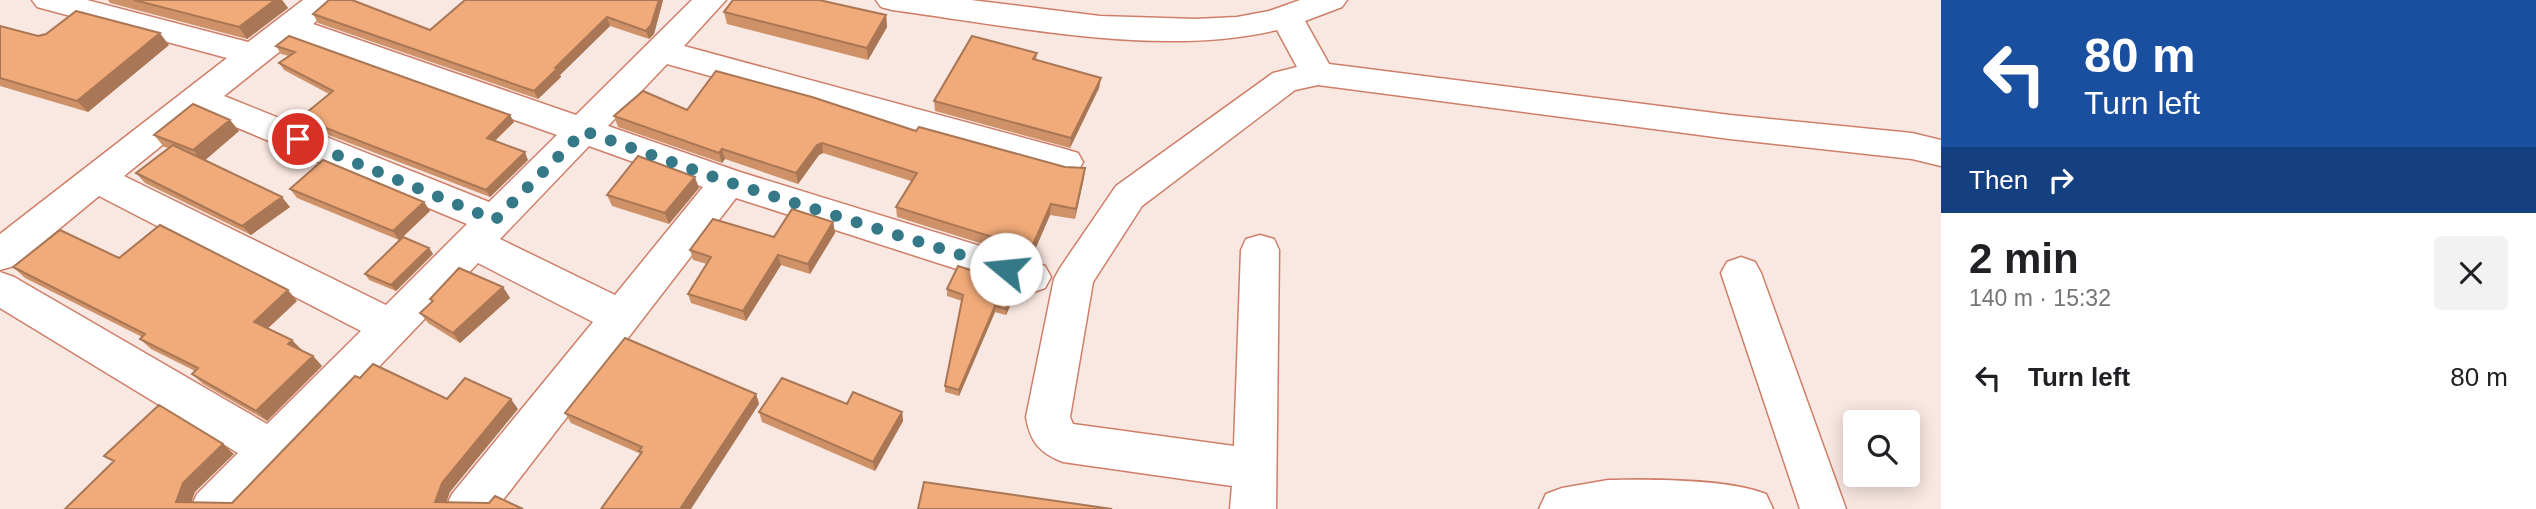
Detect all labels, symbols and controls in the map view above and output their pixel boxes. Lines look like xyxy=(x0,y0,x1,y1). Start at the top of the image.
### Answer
icon: left xyxy=(1969,28,2060,119)
text: 80 m xyxy=(2084,28,2196,82)
text: Turn left xyxy=(2084,85,2200,121)
pin xyxy=(268,109,328,169)
icon: arrive xyxy=(279,120,317,158)
icon: right xyxy=(2042,161,2080,199)
text: Then xyxy=(1969,165,2028,195)
position arrow xyxy=(969,232,1043,306)
text: 2 min xyxy=(1969,235,2079,282)
button: close xyxy=(2434,236,2508,310)
text: 140 m · 15:32 xyxy=(1969,285,2111,311)
icon: left xyxy=(1969,359,2007,397)
text: Turn left xyxy=(2028,362,2130,392)
text: 80 m xyxy=(2450,362,2508,392)
map controls xyxy=(1843,410,1920,487)
button: search xyxy=(1843,410,1920,487)

